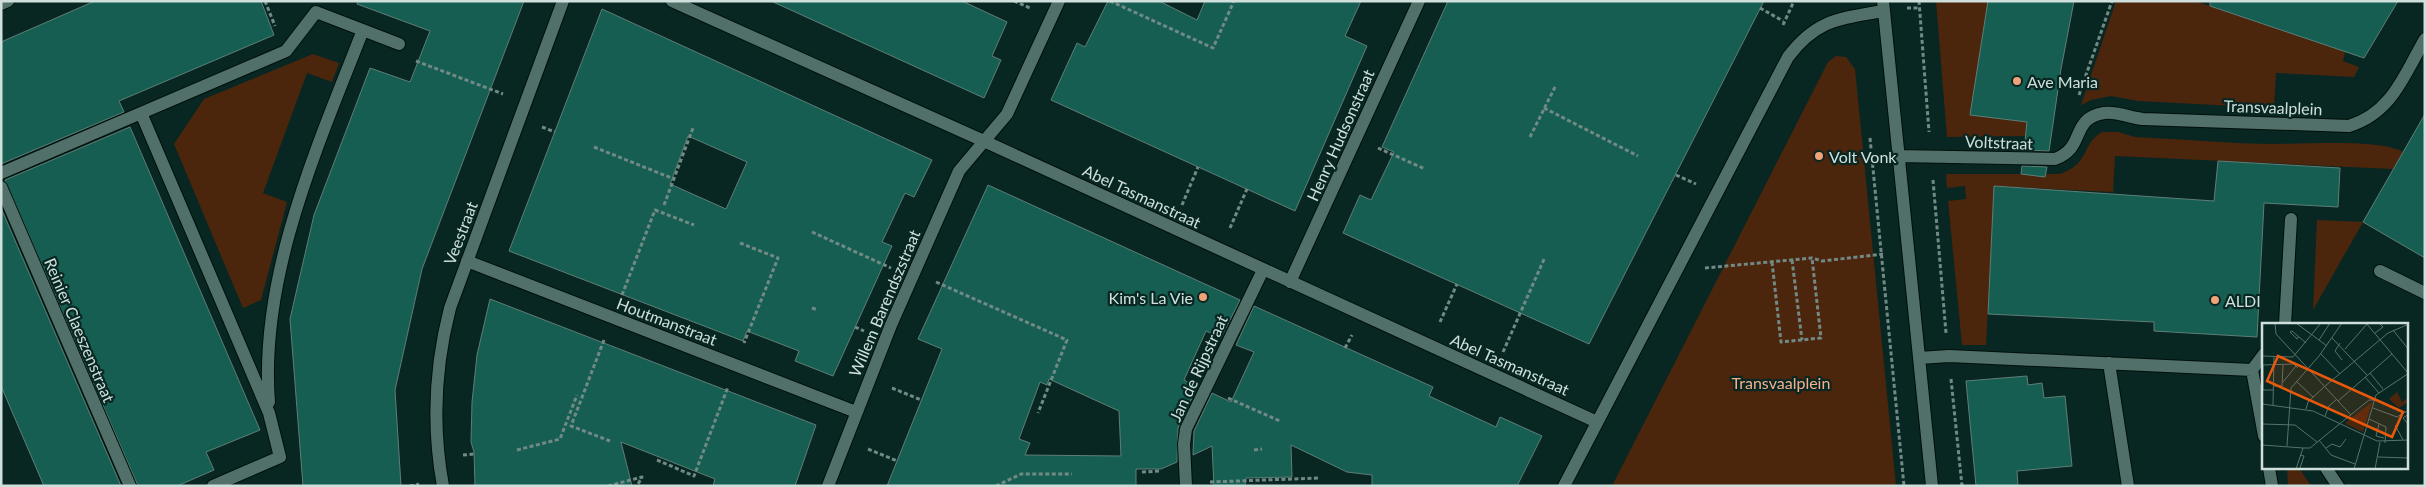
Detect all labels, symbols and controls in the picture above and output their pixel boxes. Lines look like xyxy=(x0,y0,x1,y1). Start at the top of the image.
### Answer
street label: Henry Hudsonstraat xyxy=(1302,66,1378,204)
place label: Ave Maria xyxy=(2027,72,2098,91)
marker: Ave Maria xyxy=(2011,75,2023,87)
street label: Transvaalplein xyxy=(2223,96,2323,118)
street label: Voltstraat xyxy=(1965,131,2034,153)
place label: Volt Vonk xyxy=(1829,147,1897,166)
marker: Volt Vonk xyxy=(1813,150,1825,162)
street label: Abel Tasmanstraat xyxy=(1080,160,1204,232)
street label: Veestraat xyxy=(439,198,481,267)
street label: Willem Barendszstraat xyxy=(844,226,924,379)
street label: Reinier Claeszenstraat xyxy=(41,255,119,405)
place label: Kim's La Vie xyxy=(1109,288,1193,307)
marker: Kim's La Vie xyxy=(1197,291,1209,303)
place label: ALDI xyxy=(2225,291,2261,310)
street label: Houtmanstraat xyxy=(614,293,720,349)
marker: ALDI xyxy=(2209,294,2221,306)
street label: Jan de Rijpstraat xyxy=(1165,311,1231,424)
inset map xyxy=(2262,323,2408,470)
street label: Abel Tasmanstraat xyxy=(1448,329,1573,399)
park label: Transvaalplein xyxy=(1732,373,1830,392)

